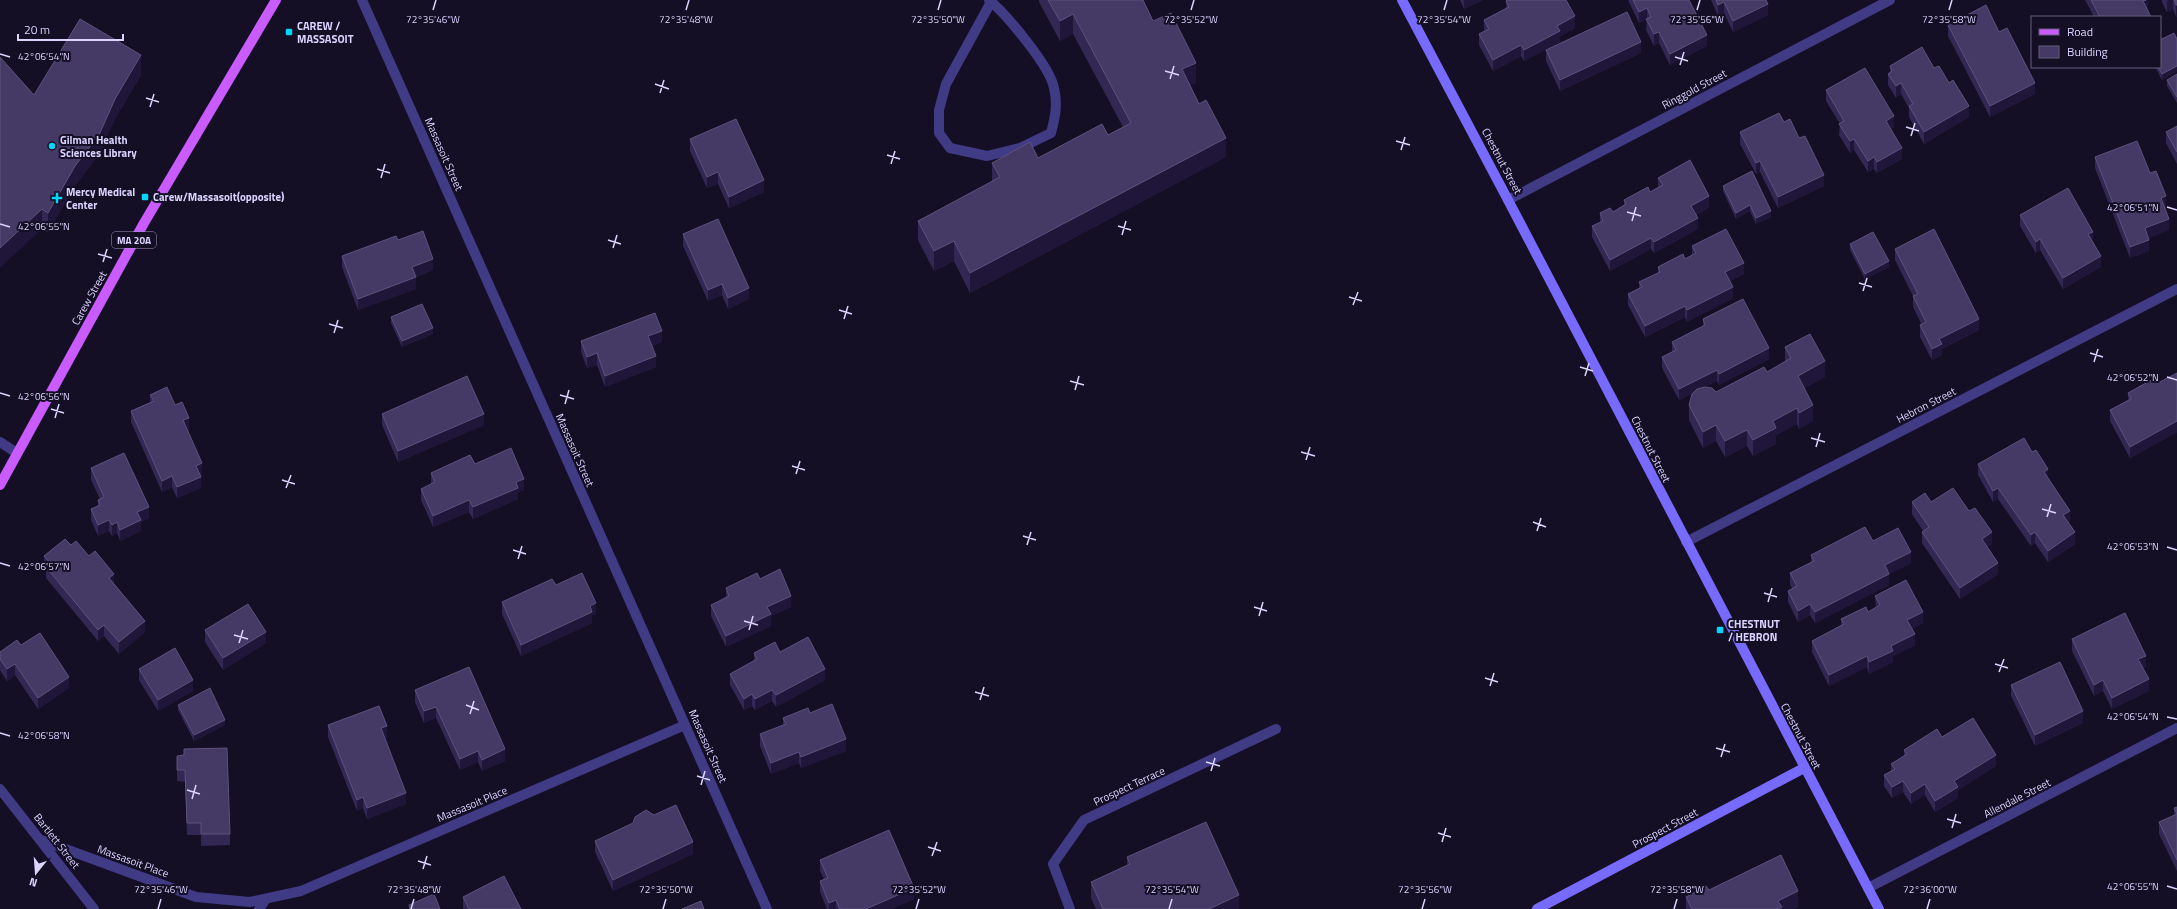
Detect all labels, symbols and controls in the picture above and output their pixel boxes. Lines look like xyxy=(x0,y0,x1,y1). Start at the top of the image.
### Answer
text: 72°35'46"W xyxy=(406,12,460,27)
text: 72°35'48"W xyxy=(659,12,713,27)
text: 72°35'50"W xyxy=(911,12,965,27)
text: 72°35'52"W xyxy=(1164,12,1218,27)
text: 72°35'54"W xyxy=(1417,12,1471,27)
text: 72°35'56"W xyxy=(1670,12,1724,27)
text: 72°35'58"W xyxy=(1922,12,1976,27)
scale bar xyxy=(18,16,123,42)
legend xyxy=(2031,16,2161,68)
place label: CAREW / MASSASOIT xyxy=(297,18,354,47)
text: 20 m xyxy=(24,20,50,39)
text: Road xyxy=(2067,22,2093,41)
marker: CAREW / MASSASOIT xyxy=(284,27,294,37)
text: Building xyxy=(2067,42,2108,61)
text: 42°06'54"N xyxy=(18,49,70,64)
street label: Ringgold Street xyxy=(1659,65,1729,113)
street label: Massasoit Street xyxy=(421,115,467,193)
street label: Chestnut Street xyxy=(1478,125,1526,197)
place label: Gilman Health Sciences Library xyxy=(60,132,137,161)
marker: Gilman Health Sciences Library xyxy=(47,141,57,151)
place label: Mercy Medical Center xyxy=(66,184,135,213)
place label: Carew/Massasoit(opposite) xyxy=(153,189,284,205)
marker: Mercy Medical Center xyxy=(51,192,63,204)
marker: Carew/Massasoit(opposite) xyxy=(140,192,150,202)
text: 42°06'51"N xyxy=(2107,200,2159,215)
text: 42°06'55"N xyxy=(18,219,70,234)
road number: MA 20A xyxy=(112,232,156,248)
street label: Carew Street xyxy=(67,268,111,328)
text: 42°06'52"N xyxy=(2107,370,2159,385)
street label: Hebron Street xyxy=(1893,383,1959,427)
text: 42°06'56"N xyxy=(18,389,70,404)
street label: Massasoit Street xyxy=(552,411,598,489)
street label: Chestnut Street xyxy=(1627,413,1675,485)
text: 42°06'53"N xyxy=(2107,539,2159,554)
text: 42°06'57"N xyxy=(18,559,70,574)
place label: CHESTNUT / HEBRON xyxy=(1728,616,1780,645)
marker: CHESTNUT / HEBRON xyxy=(1715,625,1725,635)
street label: Chestnut Street xyxy=(1777,700,1825,772)
street label: Massasoit Street xyxy=(685,707,731,785)
text: 42°06'54"N xyxy=(2107,709,2159,724)
text: 42°06'58"N xyxy=(18,728,70,743)
street label: Prospect Terrace xyxy=(1091,762,1168,810)
street label: Allendale Street xyxy=(1981,774,2053,822)
street label: Massasoit Place xyxy=(434,782,510,826)
street label: Prospect Street xyxy=(1629,804,1701,852)
street label: Bartlett Street xyxy=(30,810,84,872)
street label: Massasoit Place xyxy=(95,841,171,881)
north arrow xyxy=(16,853,56,893)
text: N xyxy=(27,874,39,891)
text: 42°06'55"N xyxy=(2107,879,2159,894)
text: 72°35'46"W xyxy=(134,882,188,897)
text: 72°35'48"W xyxy=(387,882,441,897)
text: 72°35'50"W xyxy=(639,882,693,897)
text: 72°35'52"W xyxy=(892,882,946,897)
text: 72°35'54"W xyxy=(1145,882,1199,897)
text: 72°35'56"W xyxy=(1398,882,1452,897)
text: 72°35'58"W xyxy=(1650,882,1704,897)
text: 72°36'00"W xyxy=(1903,882,1957,897)

